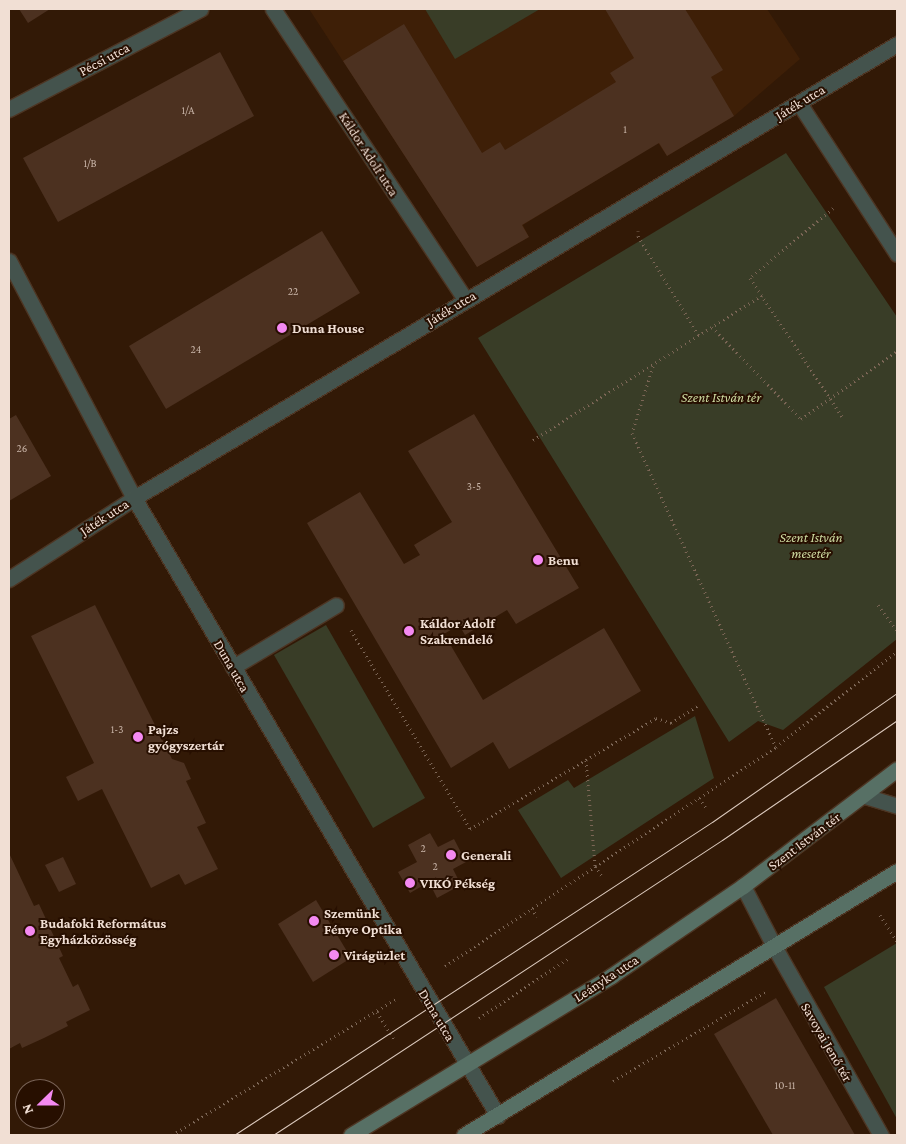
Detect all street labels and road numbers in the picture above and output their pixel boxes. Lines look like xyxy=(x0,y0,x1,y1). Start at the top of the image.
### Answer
street label: Pécsi utca xyxy=(76,39,132,79)
street label: Játék utca xyxy=(772,81,828,123)
street label: Káldor Adolf utca xyxy=(336,109,402,199)
street label: Játék utca xyxy=(423,287,479,329)
street label: Játék utca xyxy=(76,495,132,539)
street label: Duna utca xyxy=(210,637,254,695)
street label: Szent István tér xyxy=(764,808,844,874)
street label: Leányka utca xyxy=(571,951,641,1005)
street label: Duna utca xyxy=(415,986,459,1044)
street label: Savoyai Jenő tér xyxy=(798,1000,856,1084)

